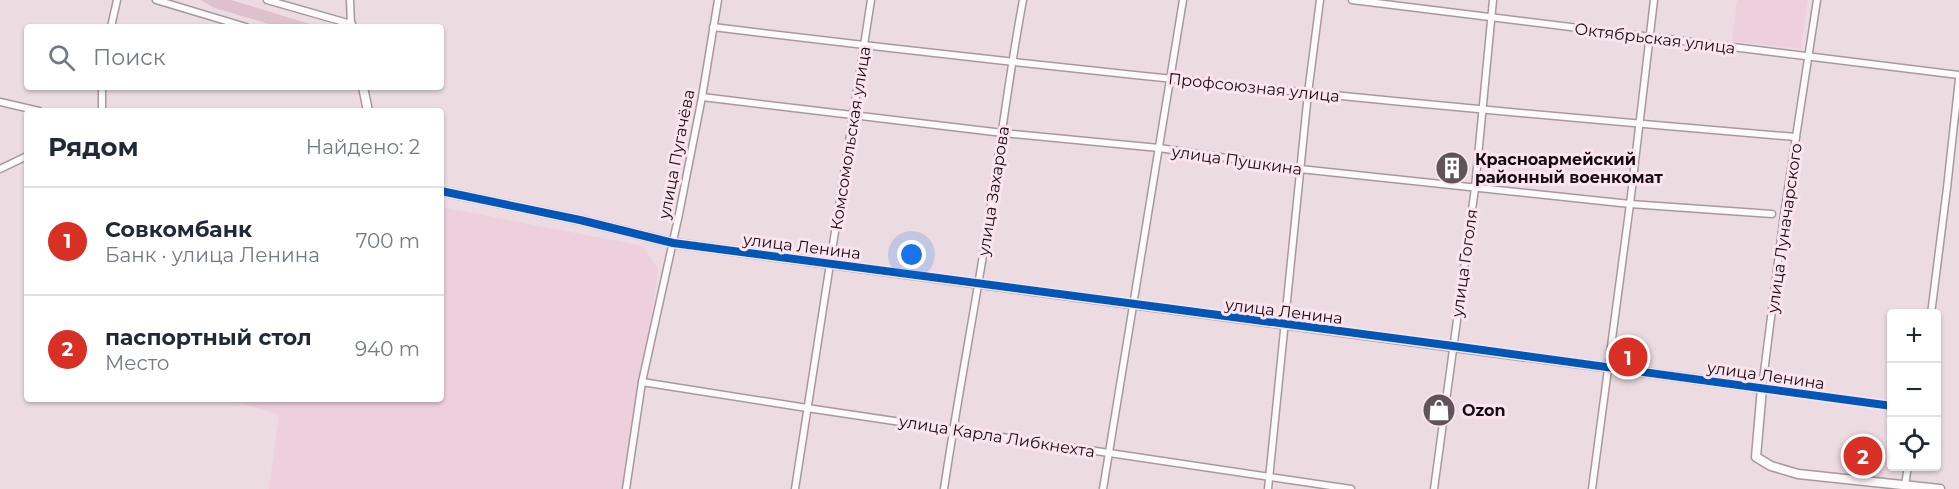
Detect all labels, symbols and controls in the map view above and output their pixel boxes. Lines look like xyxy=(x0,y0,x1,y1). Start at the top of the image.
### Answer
street label: Октябрьская улица xyxy=(1574,19,1736,58)
search box xyxy=(24,24,444,90)
icon: search xyxy=(45,41,78,74)
text: Поиск xyxy=(93,44,165,71)
street label: Комсомольская улица xyxy=(827,45,874,231)
street label: Профсоюзная улица xyxy=(1167,69,1341,106)
street label: улица Пугачёва xyxy=(654,88,698,222)
street label: улица Захарова xyxy=(974,125,1013,258)
text: Рядом xyxy=(48,131,139,163)
text: Найдено: 2 xyxy=(306,135,420,159)
street label: улица Пушкина xyxy=(1169,142,1303,179)
street label: улица Луначарского xyxy=(1763,142,1806,315)
building icon: Красноармейский районный военкомат xyxy=(1434,150,1470,186)
place label: Красноармейский районный военкомат xyxy=(1475,150,1663,187)
street label: улица Гоголя xyxy=(1447,208,1481,319)
text: Совкомбанк xyxy=(105,216,252,243)
text: 1 xyxy=(64,229,71,253)
text: 700 m xyxy=(356,229,420,253)
street label: улица Ленина xyxy=(741,230,862,263)
your location xyxy=(897,240,926,269)
text: Банк · улица Ленина xyxy=(105,243,320,267)
street label: улица Ленина xyxy=(1223,295,1344,328)
map controls xyxy=(1887,309,1941,471)
button: + xyxy=(1887,309,1941,363)
text: паспортный стол xyxy=(105,324,312,351)
pin: 1 xyxy=(1608,334,1648,380)
text: 2 xyxy=(62,337,73,361)
text: 940 m xyxy=(355,337,420,361)
text: Место xyxy=(105,351,169,375)
street label: улица Ленина xyxy=(1705,358,1826,393)
button: − xyxy=(1887,363,1941,417)
shop icon: Ozon xyxy=(1421,392,1457,428)
place label: Ozon xyxy=(1462,401,1506,420)
street label: улица Карла Либкнехта xyxy=(897,411,1096,461)
button: locate xyxy=(1887,417,1941,471)
pin: 2 xyxy=(1844,434,1882,478)

